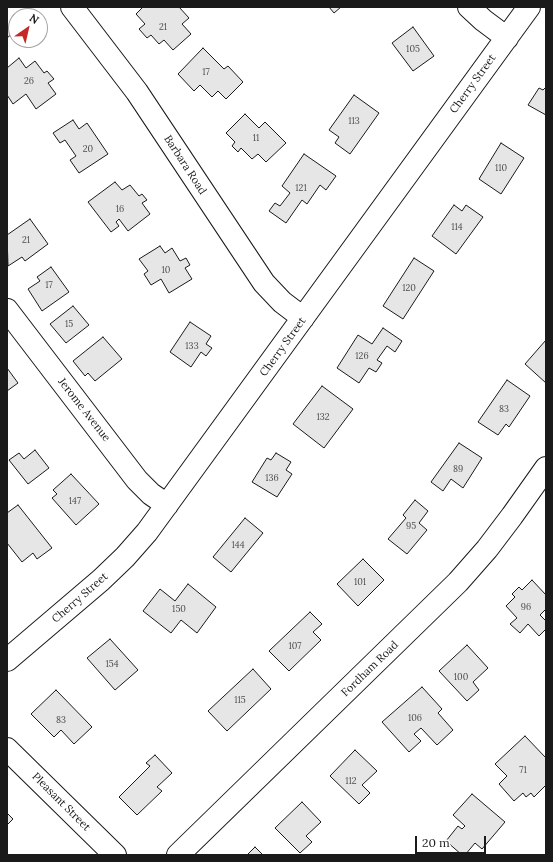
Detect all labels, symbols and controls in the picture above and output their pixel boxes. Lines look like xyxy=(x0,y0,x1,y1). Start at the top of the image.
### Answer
north arrow xyxy=(8,8,48,48)
text: N xyxy=(27,11,42,27)
house number: 21 xyxy=(159,22,167,32)
house number: 105 xyxy=(406,44,420,54)
street label: Cherry Street xyxy=(447,52,499,116)
house number: 17 xyxy=(202,67,210,77)
house number: 26 xyxy=(24,76,34,86)
house number: 113 xyxy=(348,116,360,126)
street label: Barbara Road xyxy=(161,133,209,197)
house number: 11 xyxy=(253,133,259,143)
house number: 20 xyxy=(83,144,93,154)
house number: 110 xyxy=(495,163,507,173)
house number: 121 xyxy=(295,183,307,193)
house number: 16 xyxy=(116,204,124,214)
house number: 114 xyxy=(451,222,463,232)
house number: 21 xyxy=(22,235,30,245)
house number: 10 xyxy=(162,265,170,275)
house number: 17 xyxy=(45,280,53,290)
house number: 120 xyxy=(402,283,416,293)
street label: Cherry Street xyxy=(257,315,309,379)
house number: 15 xyxy=(65,319,73,329)
house number: 133 xyxy=(185,341,199,351)
house number: 126 xyxy=(355,351,369,361)
street label: Jerome Avenue xyxy=(55,376,113,444)
house number: 83 xyxy=(499,404,509,414)
house number: 132 xyxy=(316,412,330,422)
house number: 89 xyxy=(453,464,463,474)
house number: 136 xyxy=(265,473,279,483)
house number: 147 xyxy=(69,496,81,506)
house number: 95 xyxy=(406,521,416,531)
house number: 144 xyxy=(231,540,245,550)
street label: Cherry Street xyxy=(49,570,111,626)
house number: 101 xyxy=(354,577,366,587)
house number: 96 xyxy=(521,602,531,612)
house number: 150 xyxy=(172,604,186,614)
street label: Fordham Road xyxy=(339,639,401,699)
house number: 107 xyxy=(289,641,301,651)
house number: 154 xyxy=(105,659,119,669)
house number: 100 xyxy=(454,672,468,682)
house number: 115 xyxy=(234,695,246,705)
house number: 106 xyxy=(408,713,422,723)
house number: 83 xyxy=(56,715,66,725)
house number: 71 xyxy=(519,765,527,775)
street label: Pleasant Street xyxy=(29,770,93,834)
house number: 112 xyxy=(345,776,357,786)
scale bar xyxy=(417,828,488,854)
text: 20 m xyxy=(422,835,450,850)

